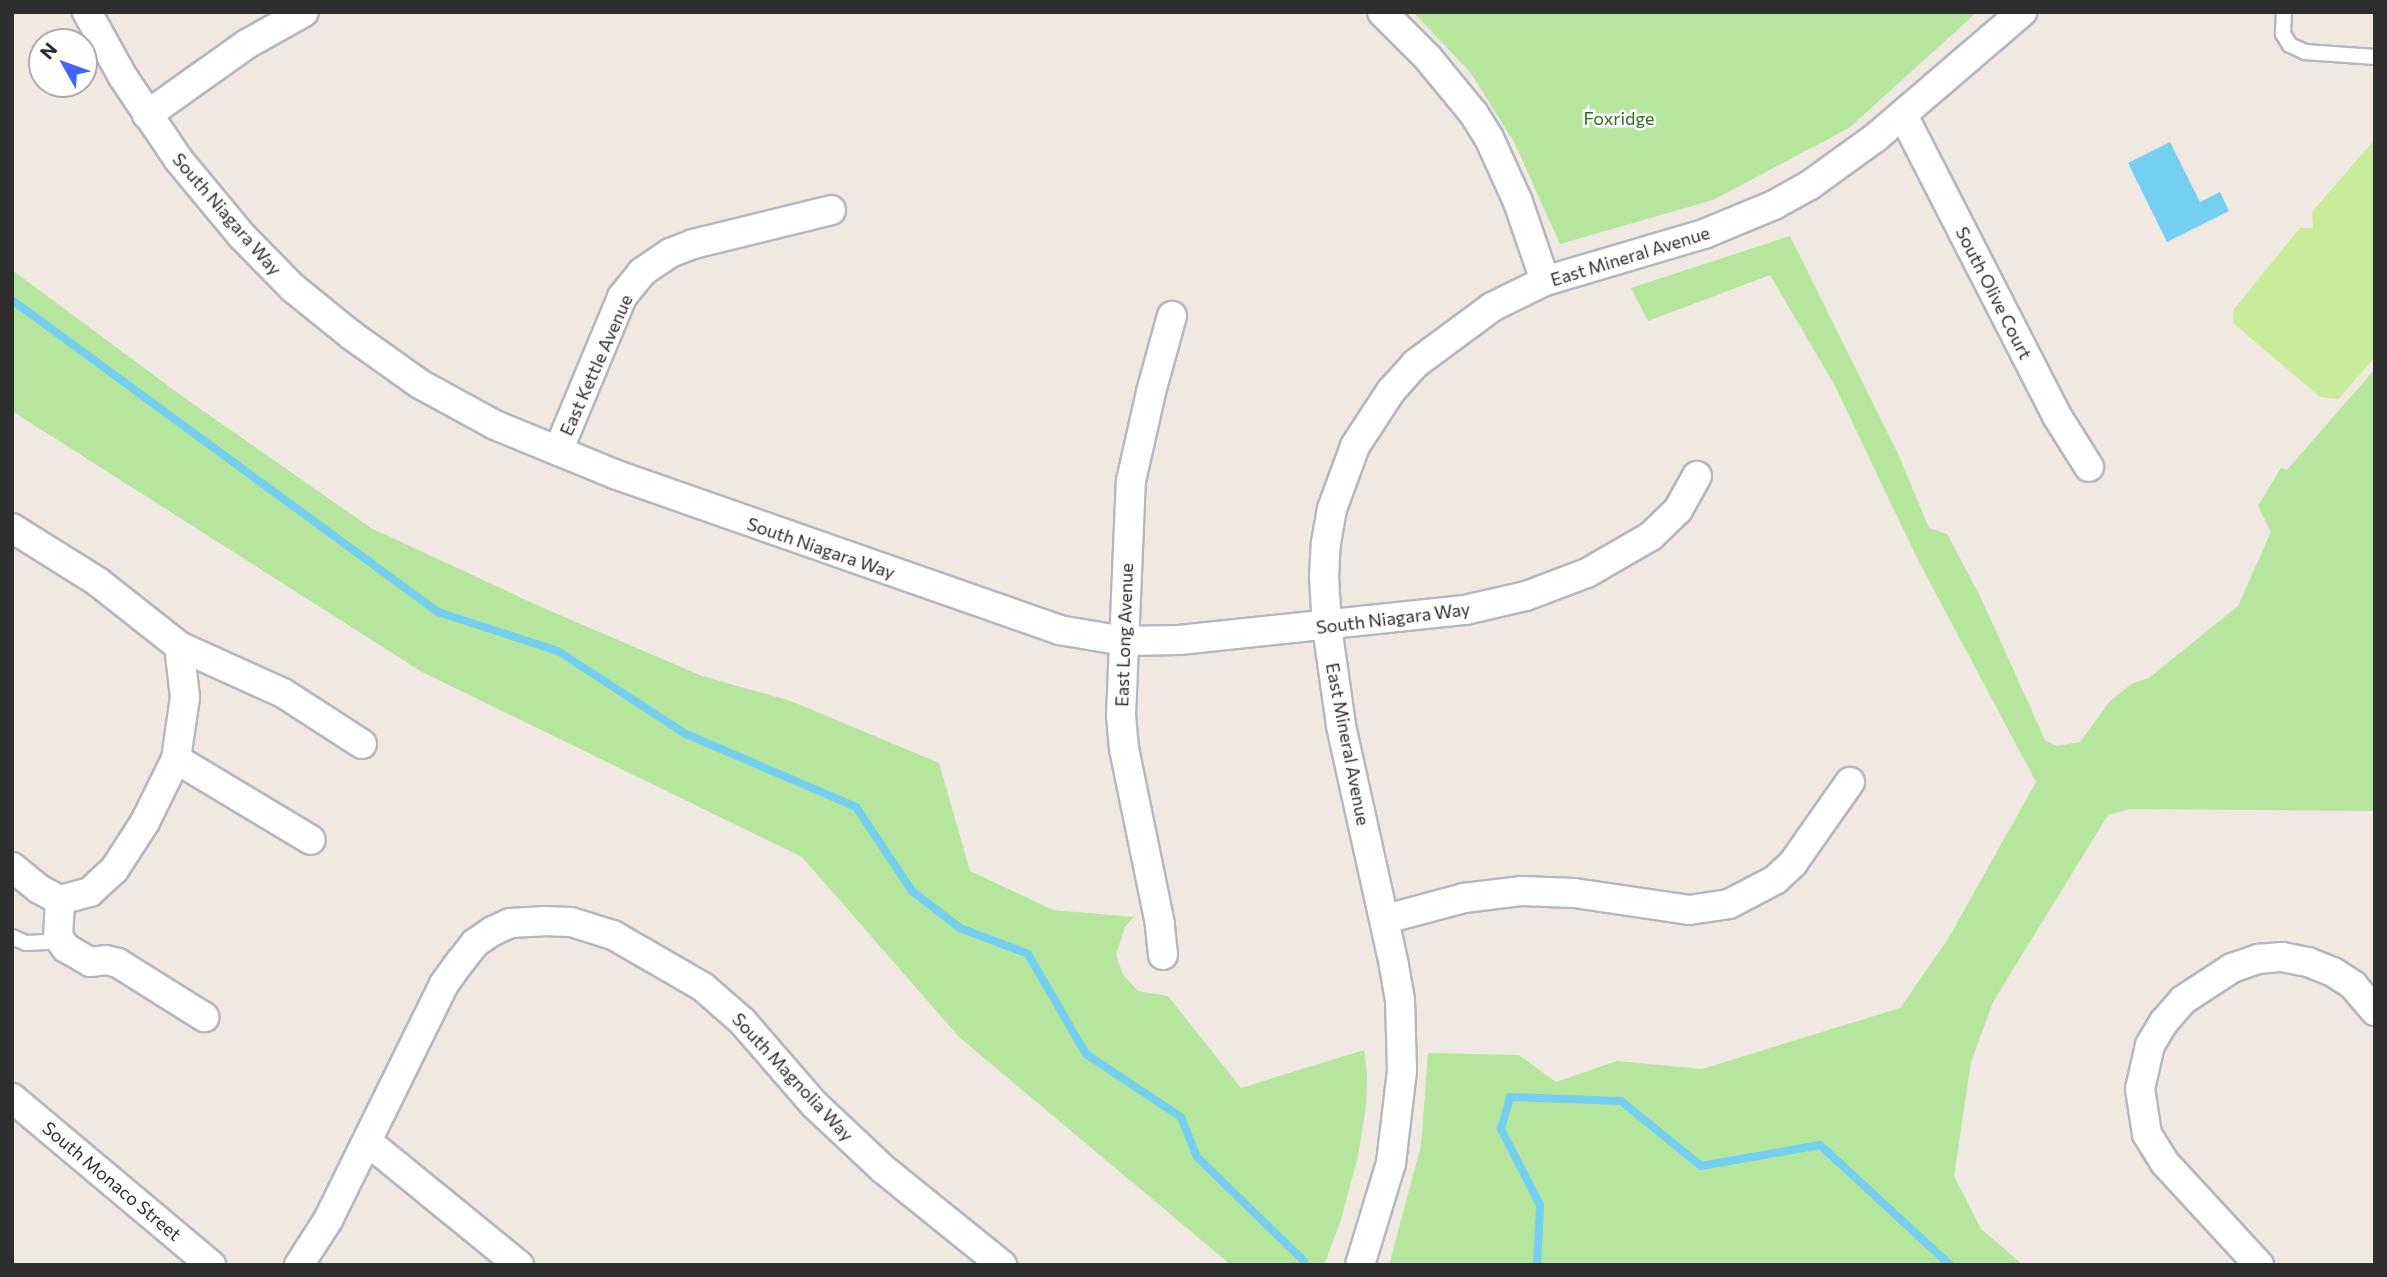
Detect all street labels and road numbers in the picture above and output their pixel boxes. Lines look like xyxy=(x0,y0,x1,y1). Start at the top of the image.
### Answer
street label: South Niagara Way xyxy=(168,148,286,280)
street label: East Mineral Avenue xyxy=(1548,222,1712,290)
street label: South Olive Court xyxy=(1951,223,2037,363)
street label: East Kettle Avenue xyxy=(555,291,637,439)
street label: South Niagara Way xyxy=(744,513,898,583)
street label: East Long Avenue xyxy=(1111,563,1137,707)
street label: South Niagara Way xyxy=(1315,598,1471,638)
street label: East Mineral Avenue xyxy=(1322,661,1374,827)
street label: South Magnolia Way xyxy=(728,1008,858,1146)
street label: South Monaco Street xyxy=(38,1117,186,1245)

